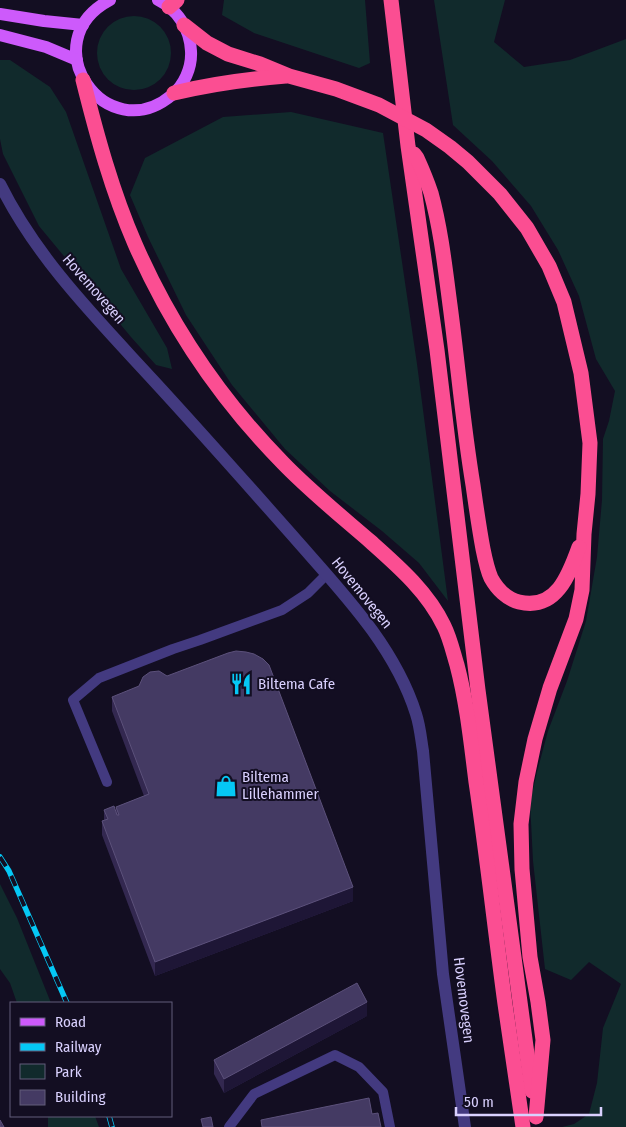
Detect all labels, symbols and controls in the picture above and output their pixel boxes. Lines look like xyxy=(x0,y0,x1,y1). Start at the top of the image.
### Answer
street label: Hovemovegen xyxy=(59,250,129,328)
street label: Hovemovegen xyxy=(328,554,396,632)
restaurant icon: Biltema Cafe xyxy=(228,671,254,697)
place label: Biltema Cafe xyxy=(258,675,335,693)
place label: Biltema Lillehammer xyxy=(242,768,319,803)
shop icon: Biltema Lillehammer xyxy=(213,773,239,799)
street label: Hovemovegen xyxy=(450,956,478,1044)
legend xyxy=(10,1002,172,1117)
text: Road xyxy=(55,1013,86,1031)
text: Railway xyxy=(55,1038,102,1056)
text: Park xyxy=(55,1063,82,1081)
scale bar xyxy=(456,1084,601,1116)
text: Building xyxy=(55,1088,106,1106)
text: 50 m xyxy=(464,1093,494,1111)

